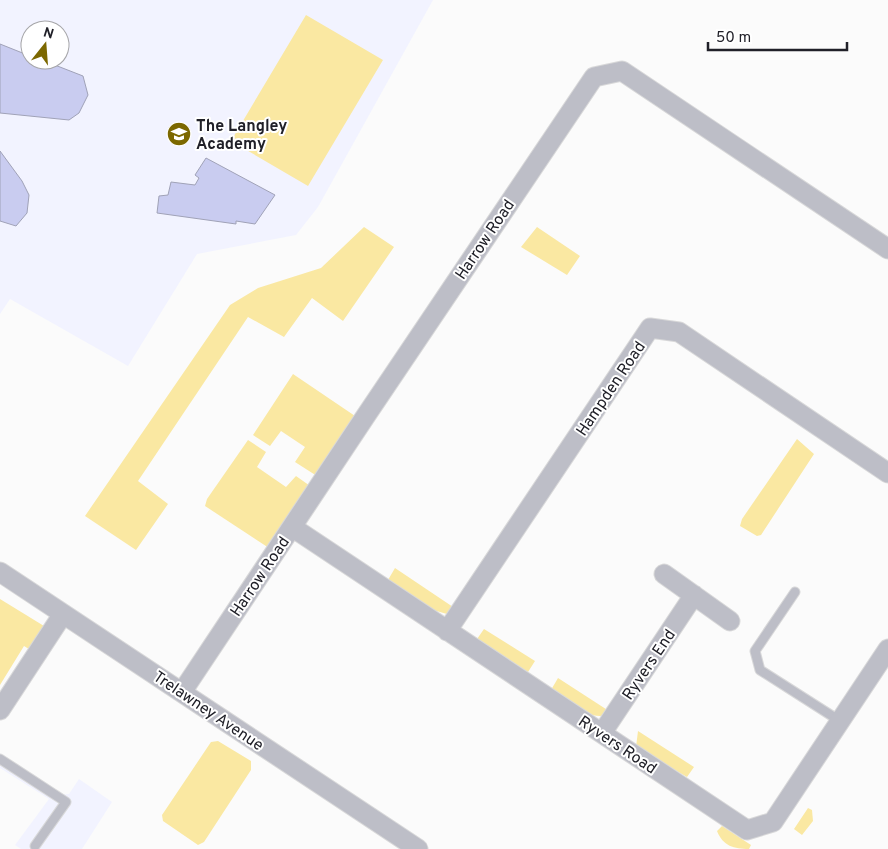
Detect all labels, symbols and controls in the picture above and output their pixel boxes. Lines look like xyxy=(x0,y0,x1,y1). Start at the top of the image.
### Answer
north arrow xyxy=(20,20,70,70)
scale bar xyxy=(708,20,847,52)
text: N xyxy=(41,24,56,44)
text: 50 m xyxy=(716,29,751,48)
place label: The Langley Academy xyxy=(196,117,287,155)
school or university icon: The Langley Academy xyxy=(166,121,192,147)
street label: Harrow Road xyxy=(452,196,520,284)
street label: Hampden Road xyxy=(573,338,651,440)
street label: Harrow Road xyxy=(227,533,295,621)
street label: Ryvers End xyxy=(619,626,681,704)
street label: Trelawney Avenue xyxy=(149,667,267,756)
street label: Ryvers Road xyxy=(574,712,660,779)

